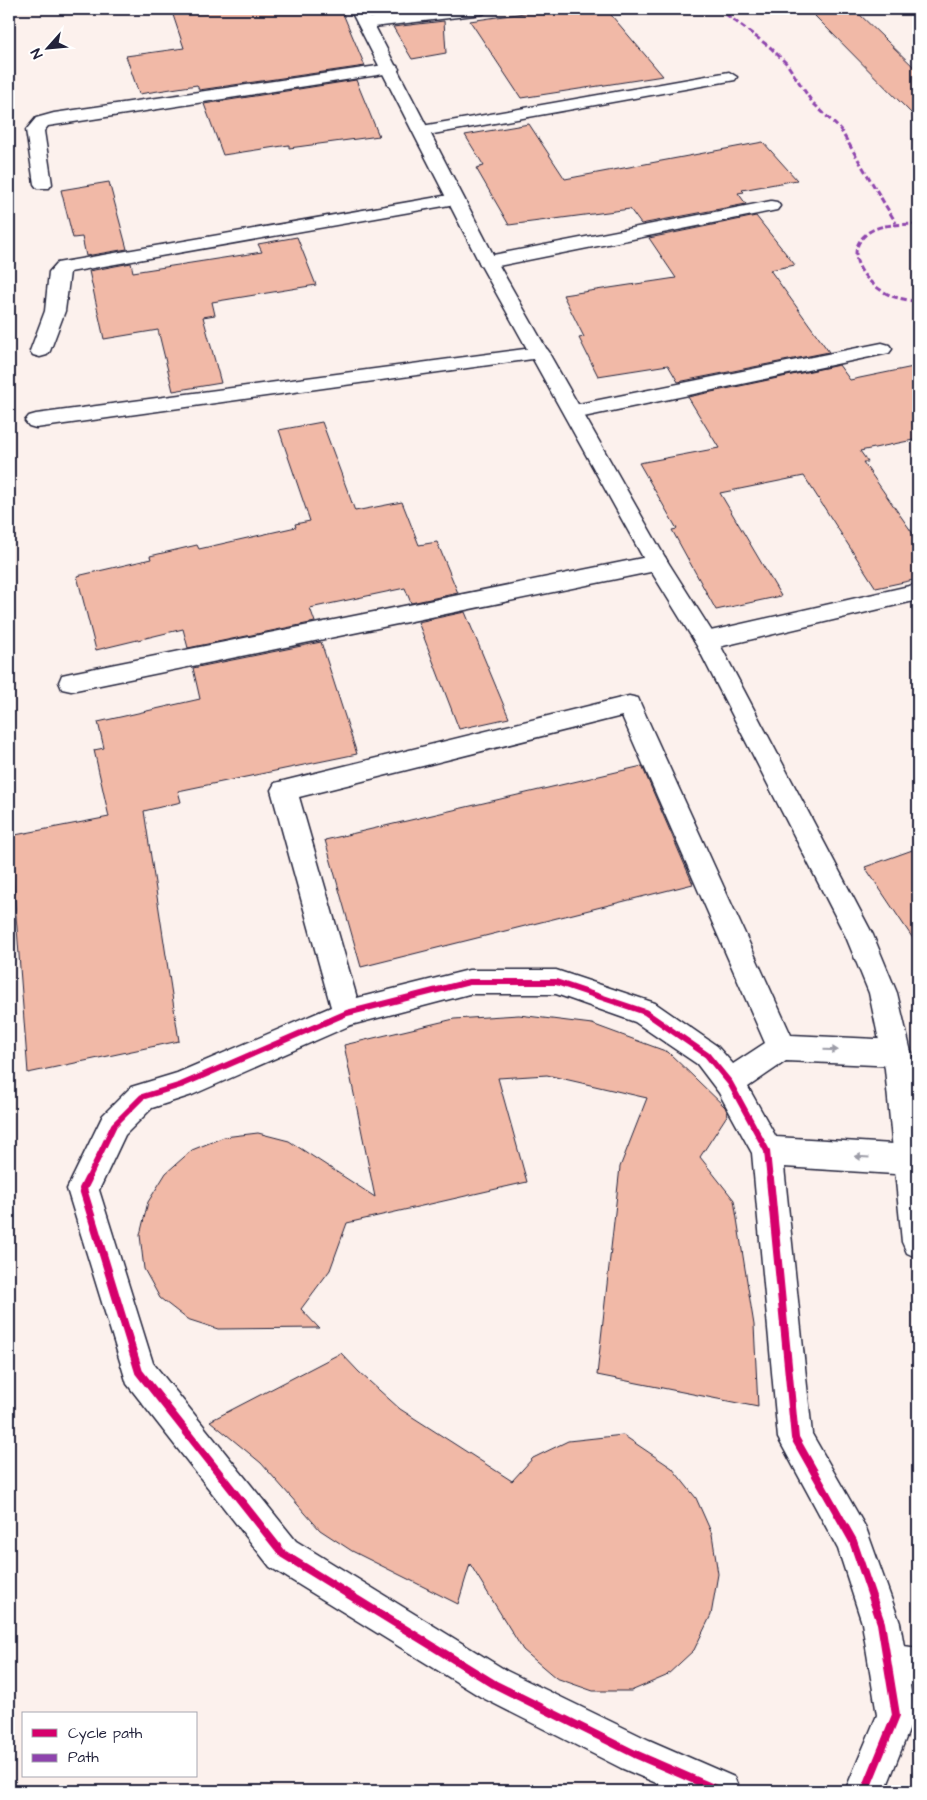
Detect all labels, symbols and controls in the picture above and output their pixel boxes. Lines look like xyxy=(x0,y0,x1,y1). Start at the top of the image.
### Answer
north arrow xyxy=(22,22,72,72)
text: N xyxy=(26,45,48,62)
one-way arrow xyxy=(823,1046,839,1054)
one-way arrow xyxy=(854,1152,870,1160)
legend xyxy=(22,1712,198,1778)
text: Cycle path xyxy=(68,1723,143,1745)
text: Path xyxy=(68,1747,99,1768)

